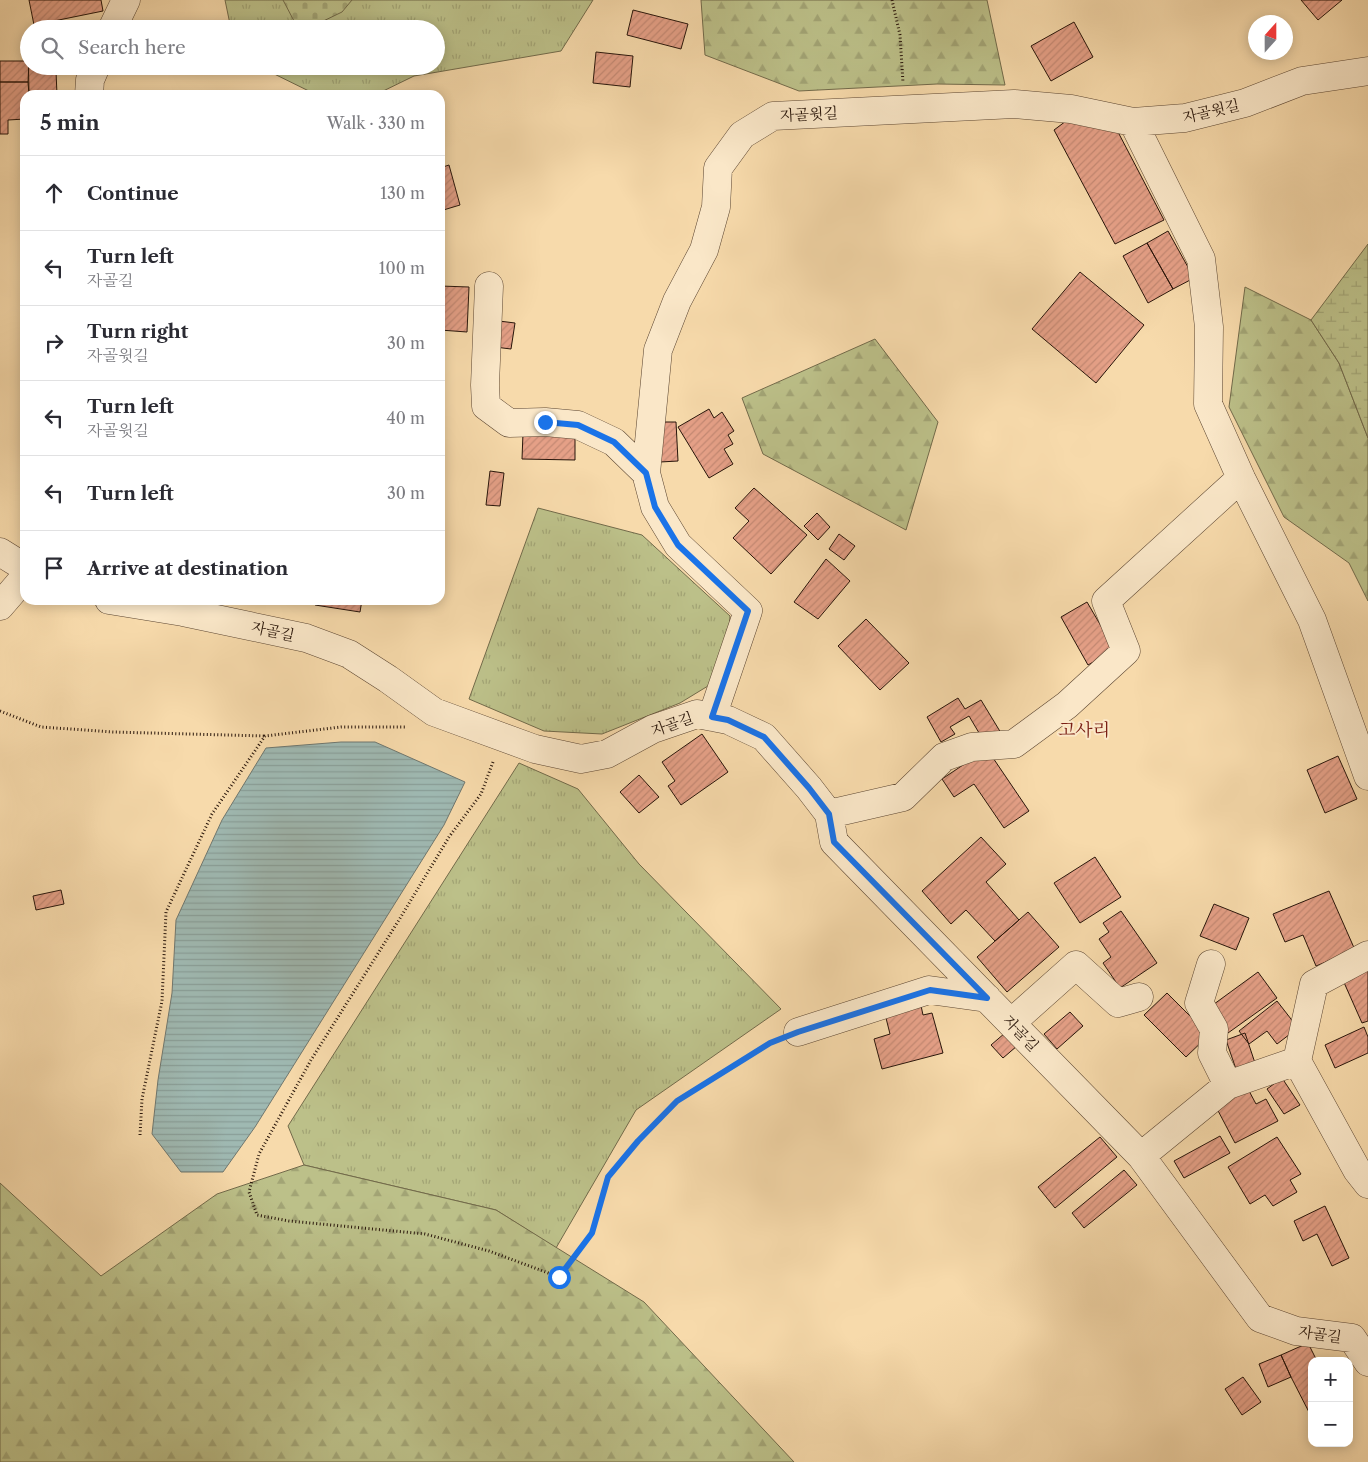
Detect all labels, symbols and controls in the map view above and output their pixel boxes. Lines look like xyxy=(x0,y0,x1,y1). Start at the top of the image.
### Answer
north arrow xyxy=(1248,15,1293,60)
search box xyxy=(20,20,445,75)
icon: search xyxy=(38,34,66,62)
text: Search here xyxy=(78,36,186,59)
street label: 자골윗길 xyxy=(1181,95,1241,127)
street label: 자골윗길 xyxy=(780,103,838,125)
text: 5 min xyxy=(40,110,100,135)
text: Walk · 330 m xyxy=(327,113,425,133)
icon: ahead xyxy=(40,179,68,207)
text: Continue xyxy=(87,182,179,205)
text: 130 m xyxy=(380,183,425,203)
text: Turn left xyxy=(87,245,174,268)
icon: left xyxy=(40,254,68,282)
text: 100 m xyxy=(379,258,425,278)
text: 자골길 xyxy=(87,270,133,290)
text: Turn right xyxy=(87,320,188,343)
icon: right xyxy=(40,329,68,357)
text: 30 m xyxy=(387,333,425,353)
text: 자골윗길 xyxy=(87,345,149,365)
text: Turn left xyxy=(87,395,174,418)
icon: left xyxy=(40,404,68,432)
text: 40 m xyxy=(386,408,425,428)
route end xyxy=(534,411,557,434)
text: 자골윗길 xyxy=(87,420,149,440)
icon: left xyxy=(40,479,68,507)
text: Turn left xyxy=(87,482,174,505)
text: 30 m xyxy=(387,483,425,503)
icon: arrive xyxy=(40,554,68,582)
text: Arrive at destination xyxy=(87,557,288,580)
street label: 자골길 xyxy=(250,617,296,645)
street label: 자골길 xyxy=(648,708,696,740)
district label: 고사리 xyxy=(1058,719,1110,741)
street label: 자골길 xyxy=(999,1011,1043,1055)
route start xyxy=(548,1266,571,1289)
street label: 자골길 xyxy=(1297,1322,1343,1346)
map controls xyxy=(1308,1357,1353,1447)
button: + xyxy=(1308,1357,1353,1402)
button: − xyxy=(1308,1402,1353,1447)

